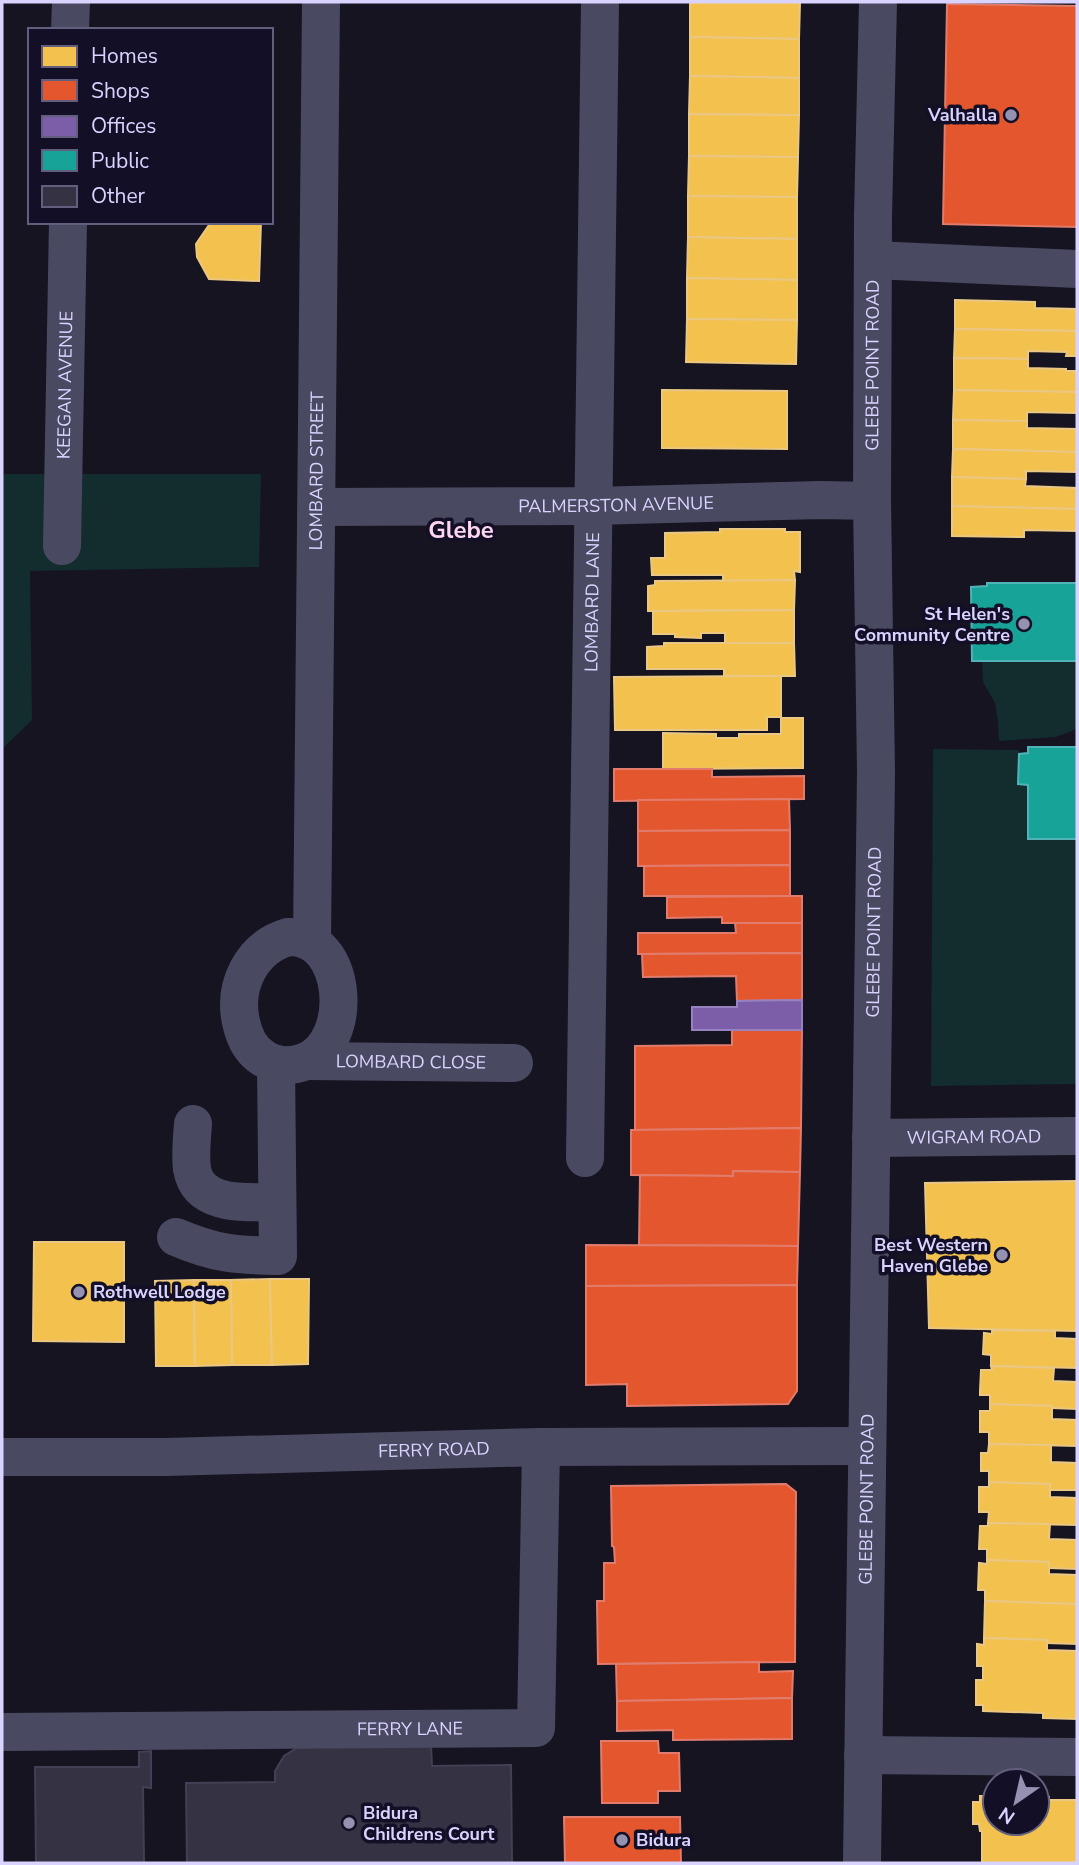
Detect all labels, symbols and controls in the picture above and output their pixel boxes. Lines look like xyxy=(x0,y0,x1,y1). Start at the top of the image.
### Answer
legend xyxy=(28,28,273,224)
text: Homes xyxy=(91,42,158,70)
text: Shops xyxy=(91,77,150,105)
place label: Valhalla xyxy=(927,103,997,127)
marker: Valhalla xyxy=(1003,107,1019,123)
text: Offices xyxy=(91,112,156,140)
text: Public xyxy=(91,147,149,175)
text: Other xyxy=(91,182,146,210)
street label: GLEBE POINT ROAD xyxy=(860,279,885,451)
street label: KEEGAN AVENUE xyxy=(52,311,78,459)
street label: LOMBARD STREET xyxy=(304,391,329,551)
street label: PALMERSTON AVENUE xyxy=(518,491,714,518)
district label: Glebe xyxy=(428,514,494,546)
street label: LOMBARD LANE xyxy=(579,532,605,672)
place label: St Helen's Community Centre xyxy=(854,602,1010,647)
marker: St Helen's Community Centre xyxy=(1016,616,1032,632)
street label: GLEBE POINT ROAD xyxy=(861,846,887,1018)
street label: LOMBARD CLOSE xyxy=(336,1049,486,1075)
street label: WIGRAM ROAD xyxy=(907,1124,1041,1150)
place label: Best Western Haven Glebe xyxy=(874,1233,988,1278)
marker: Best Western Haven Glebe xyxy=(994,1247,1010,1263)
place label: Rothwell Lodge xyxy=(93,1280,226,1304)
marker: Rothwell Lodge xyxy=(71,1284,87,1300)
street label: GLEBE POINT ROAD xyxy=(854,1413,880,1585)
street label: FERRY ROAD xyxy=(378,1436,490,1463)
street label: FERRY LANE xyxy=(357,1717,463,1741)
north arrow xyxy=(981,1767,1051,1837)
place label: Bidura Childrens Court xyxy=(363,1801,495,1846)
text: N xyxy=(994,1801,1020,1830)
marker: Bidura Childrens Court xyxy=(341,1815,357,1831)
place label: Bidura xyxy=(636,1828,691,1852)
marker: Bidura xyxy=(614,1832,630,1848)

